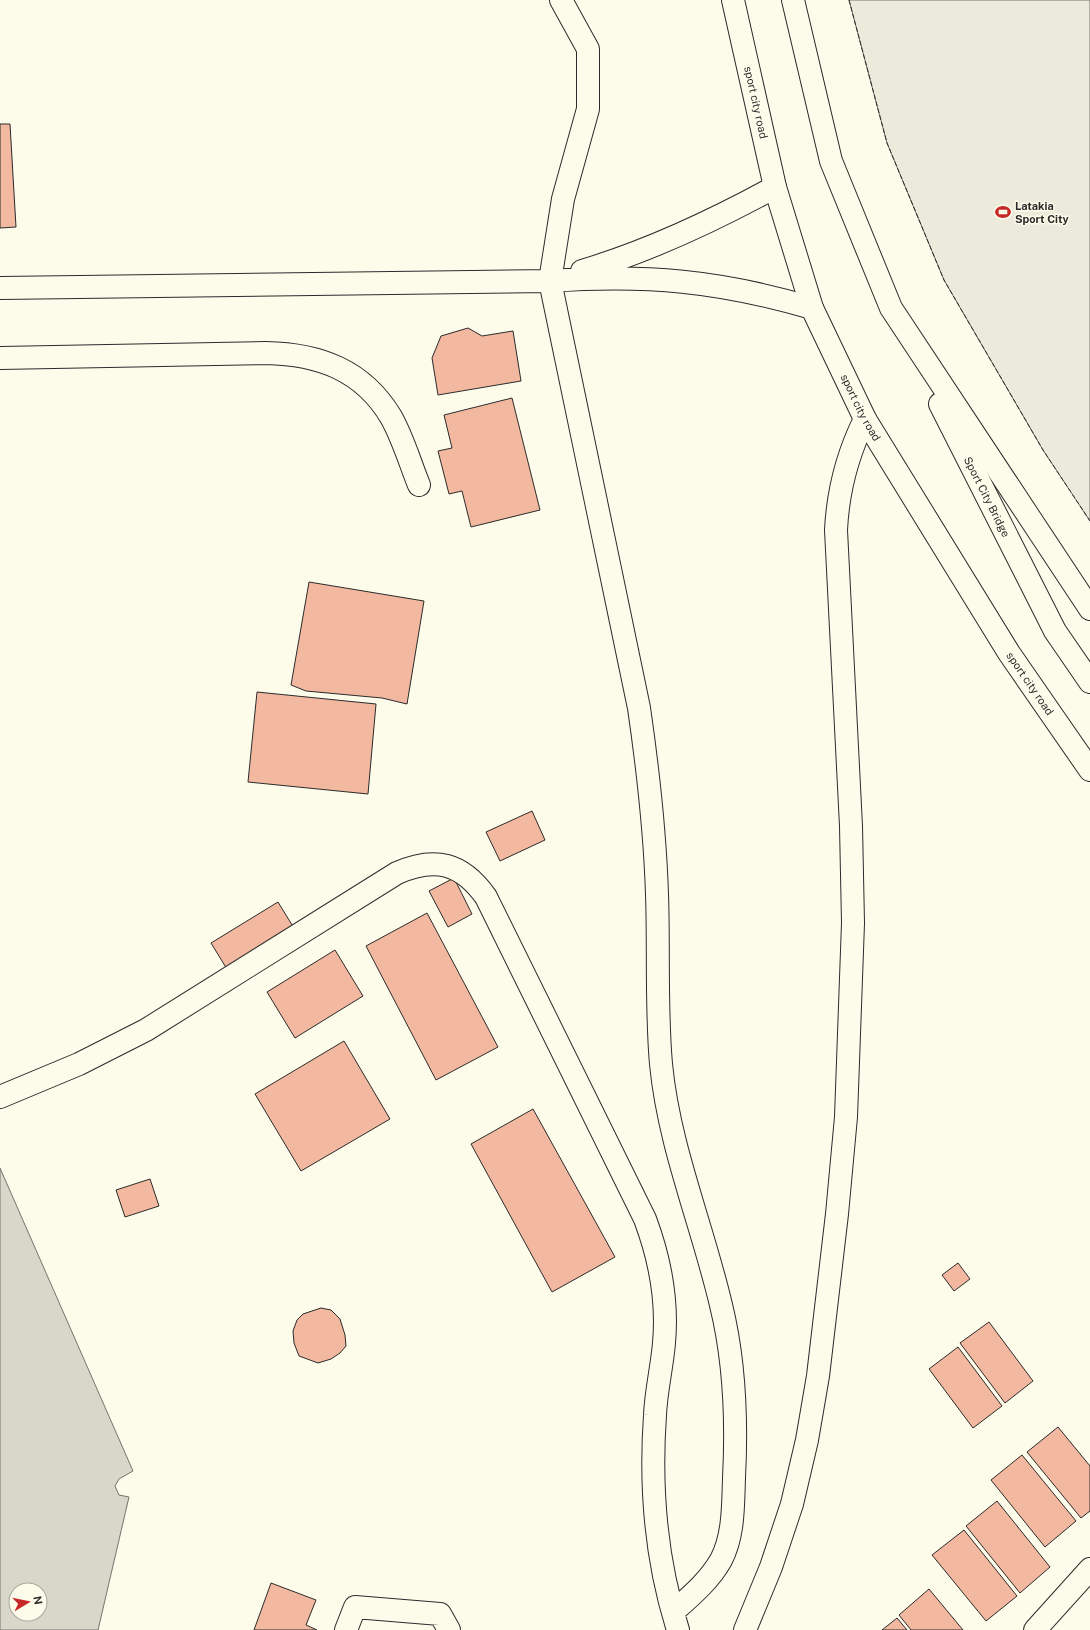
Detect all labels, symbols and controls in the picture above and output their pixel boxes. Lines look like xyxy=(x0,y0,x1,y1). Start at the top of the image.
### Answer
street label: sport city road xyxy=(742,65,770,140)
place label: Latakia Sport City xyxy=(1015,200,1070,225)
sports icon: Latakia Sport City xyxy=(994,203,1012,221)
street label: sport city road xyxy=(838,372,883,443)
street label: Sport City Bridge xyxy=(962,455,1012,539)
street label: sport city road xyxy=(1004,650,1056,717)
north arrow xyxy=(8,1582,48,1622)
text: N xyxy=(31,1595,45,1606)

